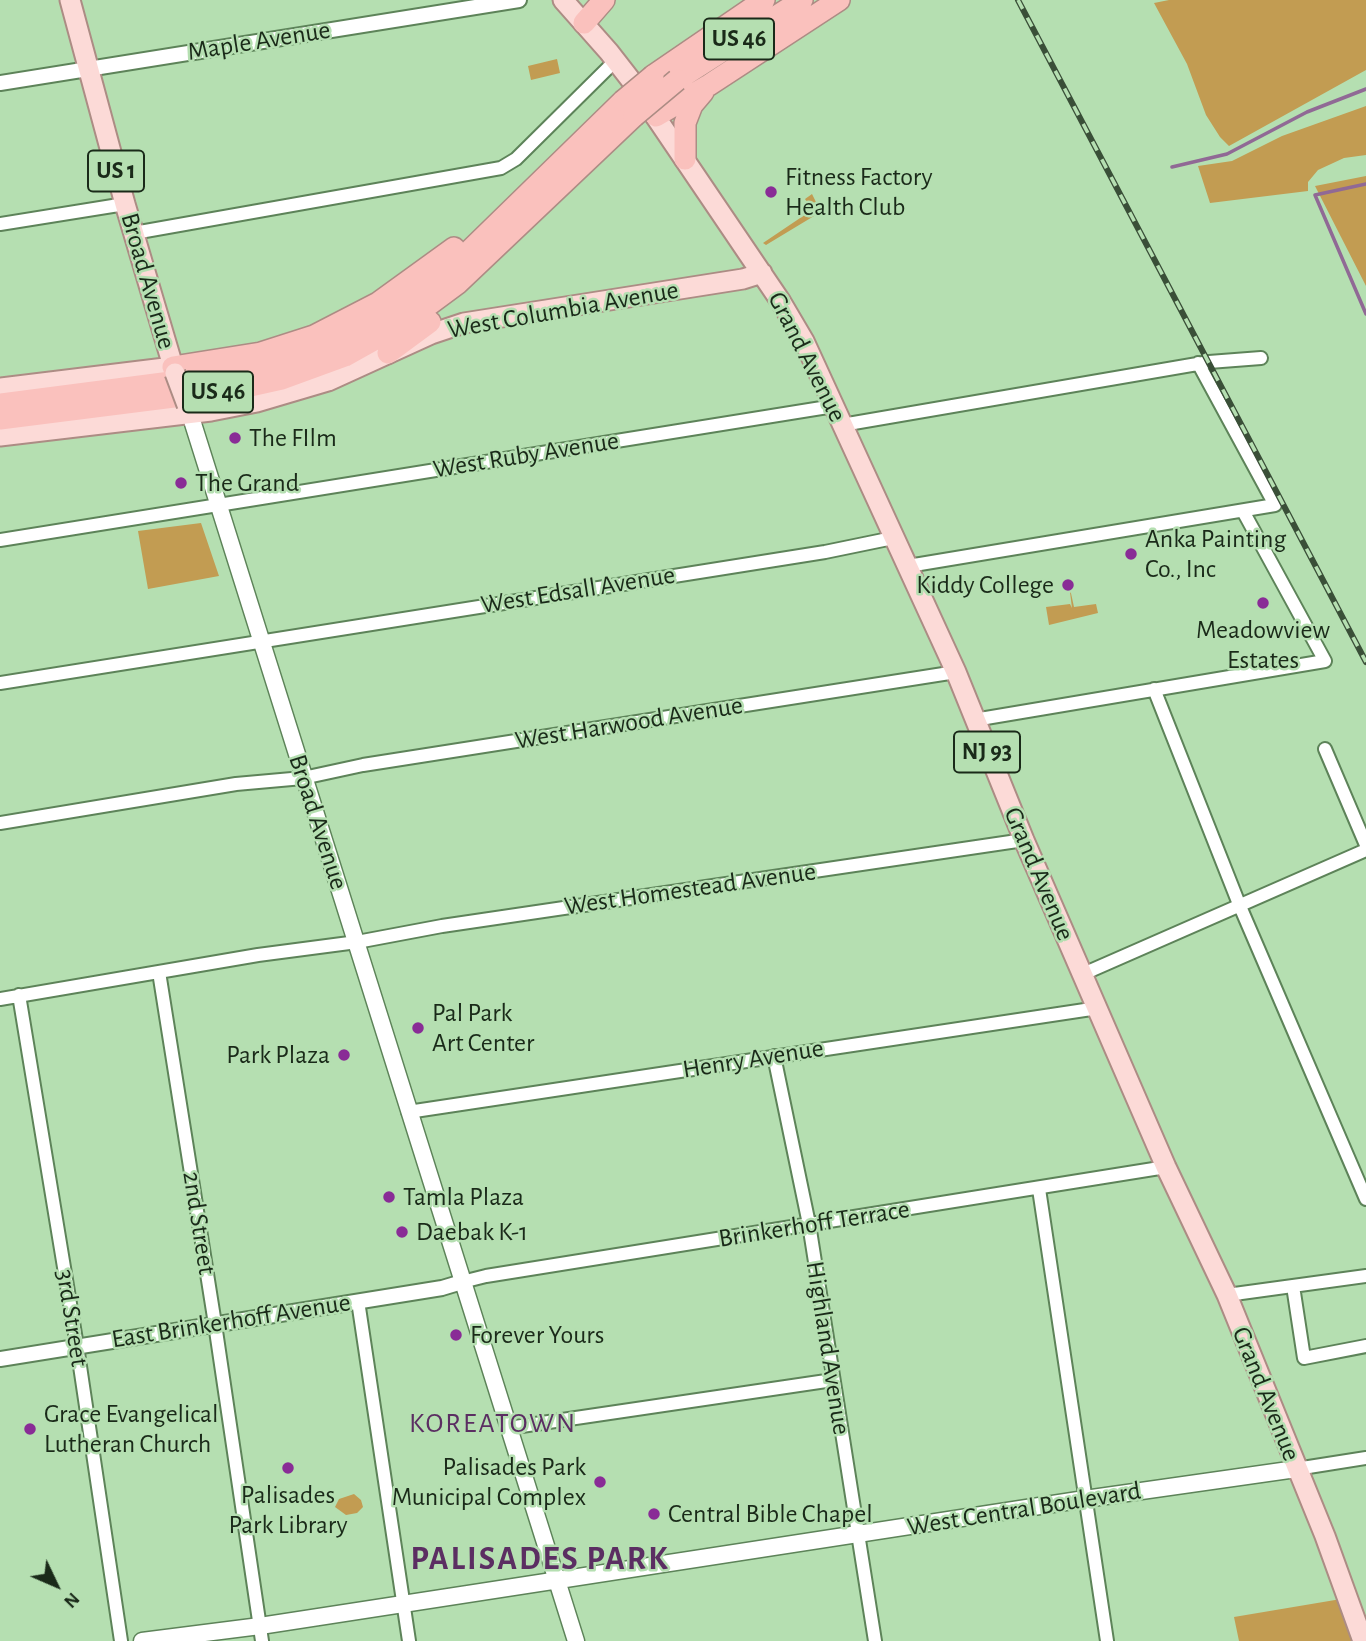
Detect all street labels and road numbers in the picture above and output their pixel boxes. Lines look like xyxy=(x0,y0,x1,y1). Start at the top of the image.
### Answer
street label: Maple Avenue xyxy=(185,14,333,68)
road number: US 46 xyxy=(704,18,774,60)
road number: US 1 xyxy=(88,150,144,191)
street label: Broad Avenue xyxy=(114,209,182,353)
street label: West Columbia Avenue xyxy=(445,274,681,346)
street label: Grand Avenue xyxy=(761,287,853,427)
road number: US 46 xyxy=(183,372,253,412)
street label: West Ruby Avenue xyxy=(431,425,621,485)
street label: West Edsall Avenue xyxy=(479,559,677,621)
street label: West Harwood Avenue xyxy=(513,690,745,756)
road number: NJ 93 xyxy=(954,732,1020,772)
street label: Broad Avenue xyxy=(281,750,355,894)
street label: Grand Avenue xyxy=(997,803,1081,945)
street label: West Homestead Avenue xyxy=(562,856,818,922)
street label: Henry Avenue xyxy=(680,1032,826,1086)
street label: 2nd Street xyxy=(175,1169,223,1277)
street label: Brinkerhoff Terrace xyxy=(716,1193,912,1255)
street label: Highland Avenue xyxy=(799,1259,857,1437)
street label: 3rd Street xyxy=(49,1267,95,1369)
street label: East Brinkerhoff Avenue xyxy=(109,1287,353,1355)
street label: Grand Avenue xyxy=(1225,1322,1307,1466)
street label: West Central Boulevard xyxy=(905,1475,1143,1543)

